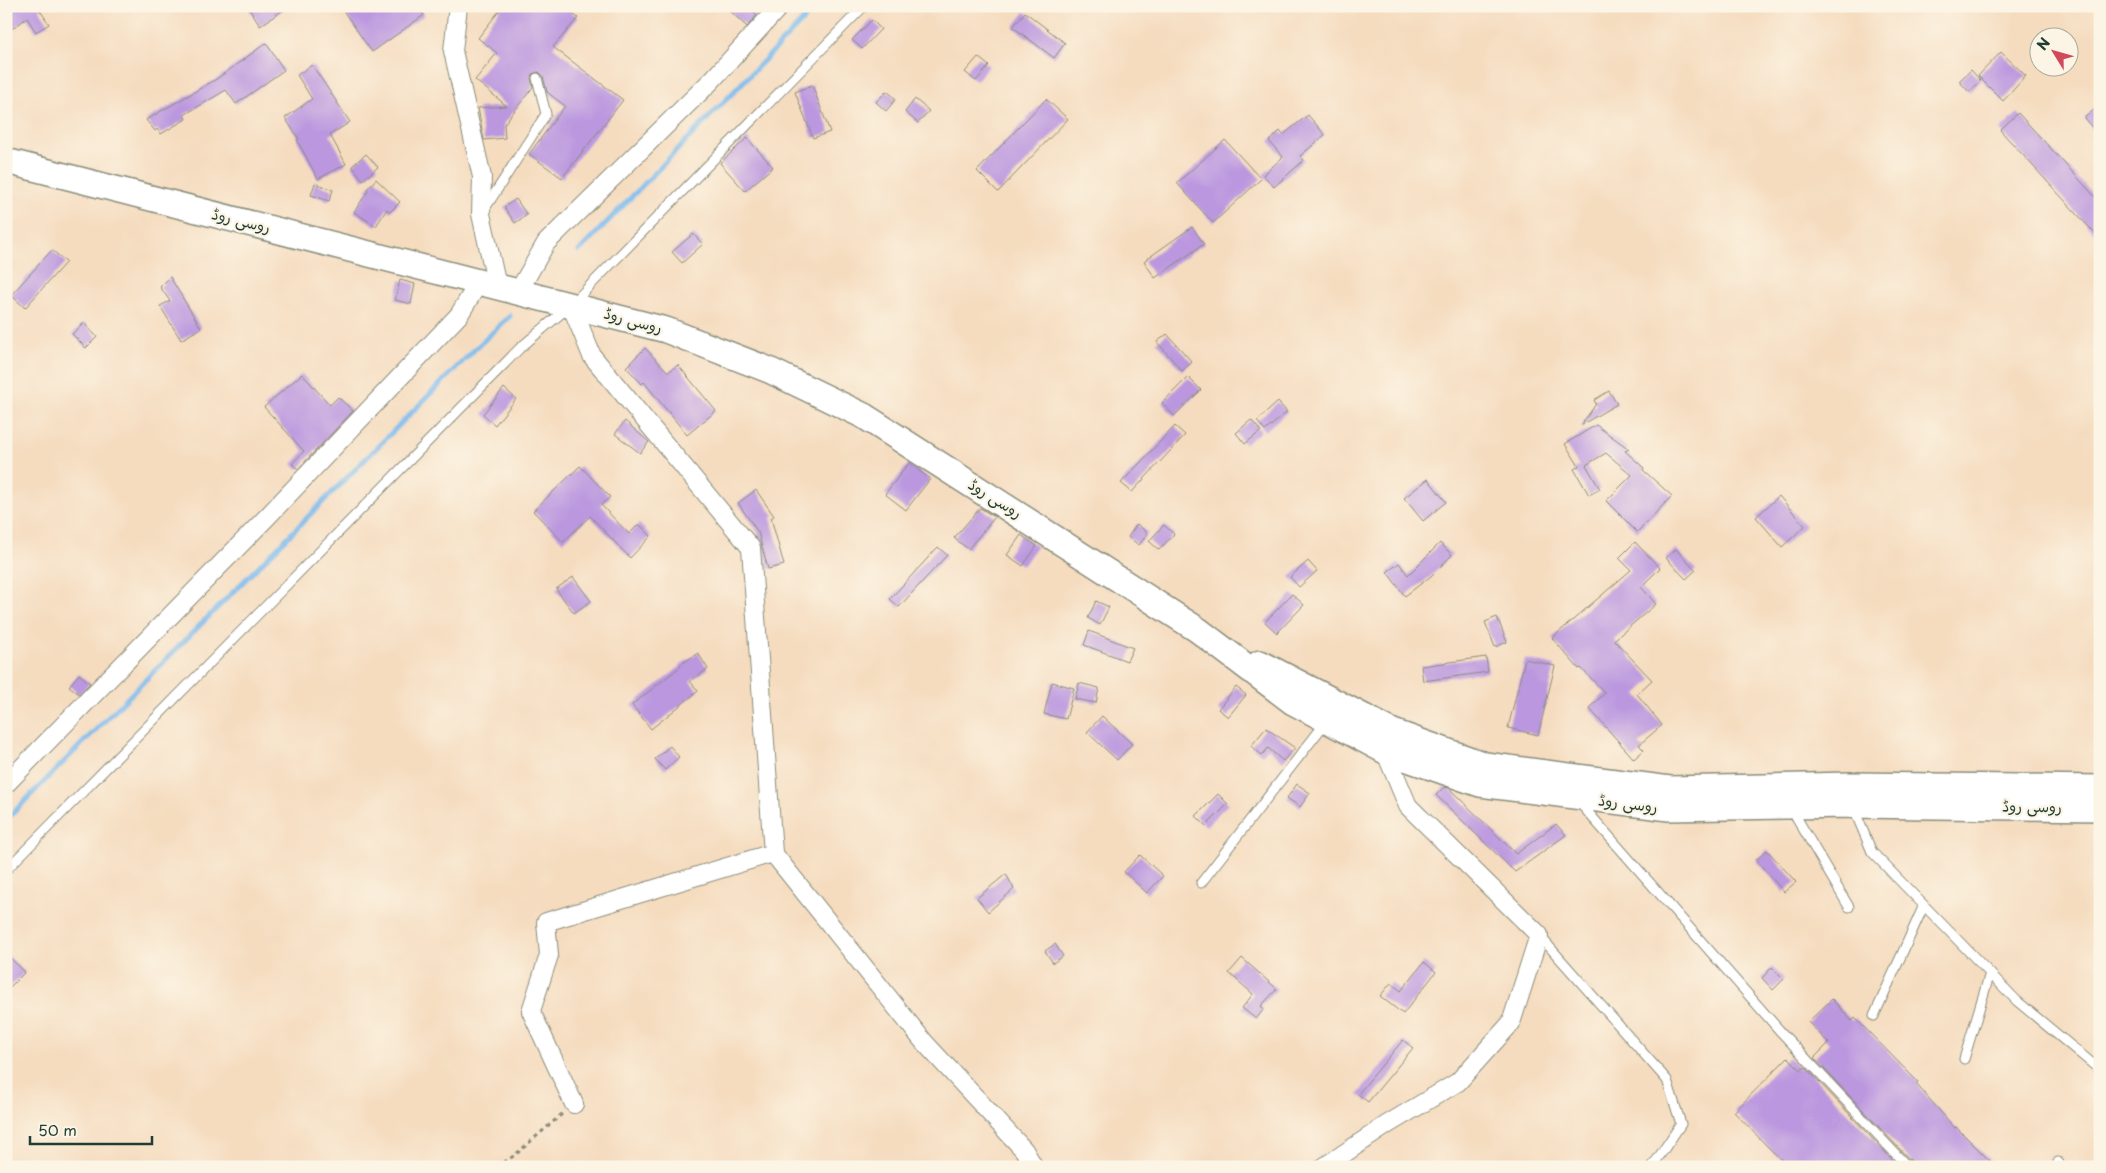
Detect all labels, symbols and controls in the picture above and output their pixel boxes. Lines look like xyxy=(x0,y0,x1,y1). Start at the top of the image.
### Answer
north arrow xyxy=(2028,28,2078,78)
text: N xyxy=(2031,33,2055,55)
street label: روسی روڈ xyxy=(210,201,273,238)
street label: روسی روڈ xyxy=(602,301,665,338)
street label: روسی روڈ xyxy=(964,472,1027,523)
street label: روسی روڈ xyxy=(1597,787,1659,818)
street label: روسی روڈ xyxy=(2002,793,2062,818)
scale bar xyxy=(30,1113,152,1145)
text: 50 m xyxy=(38,1118,77,1141)

